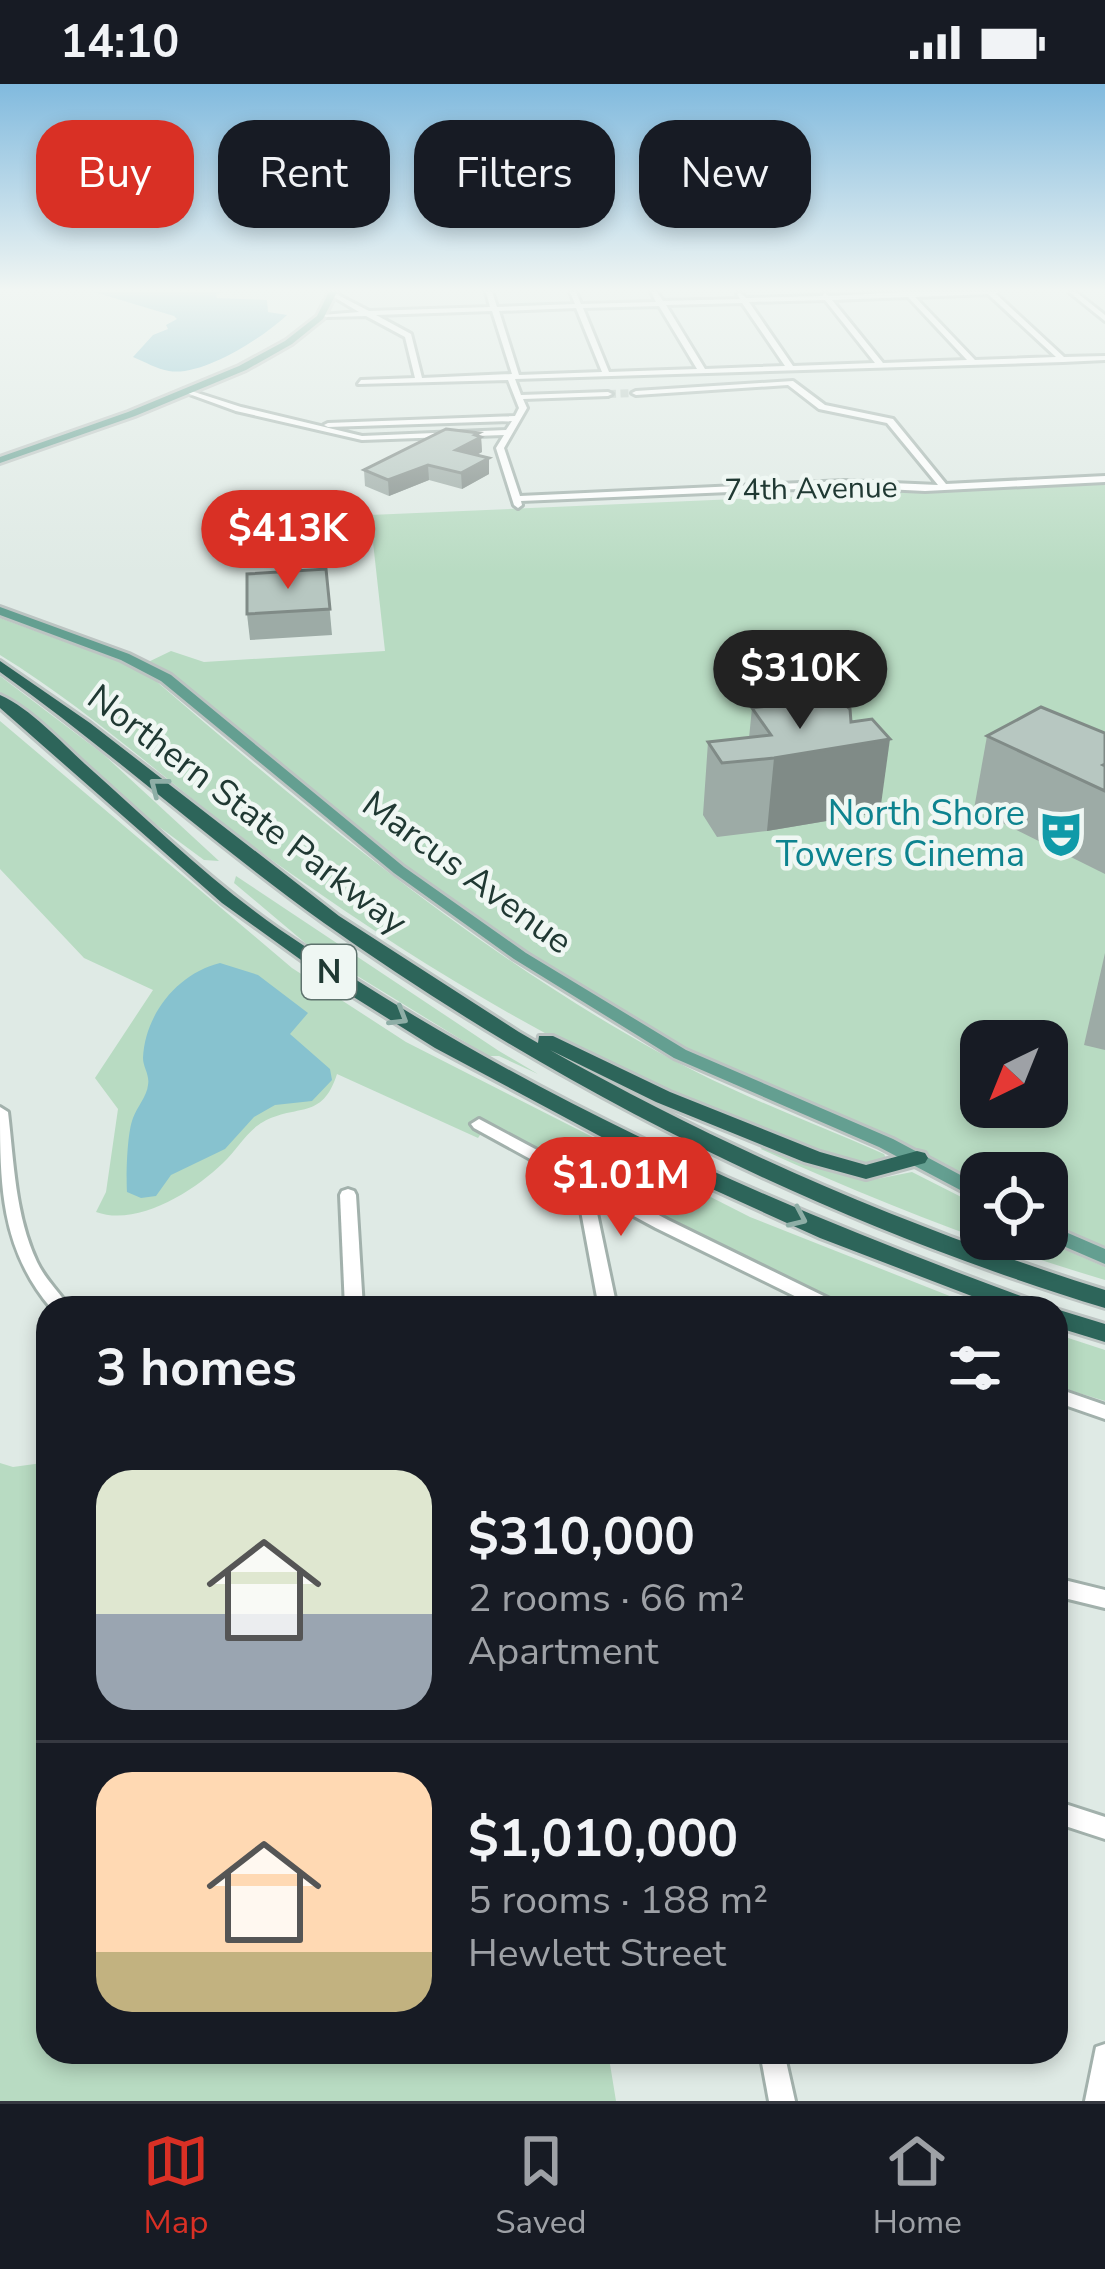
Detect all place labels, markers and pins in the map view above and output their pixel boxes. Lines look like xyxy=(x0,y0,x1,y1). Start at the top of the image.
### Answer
pin: $413K xyxy=(204,490,372,592)
pin: $310K xyxy=(716,630,884,732)
place label: North Shore Towers Cinema xyxy=(776,789,1025,879)
theatre icon: North Shore Towers Cinema xyxy=(1036,809,1086,859)
pin: $1.01M xyxy=(523,1137,719,1239)

